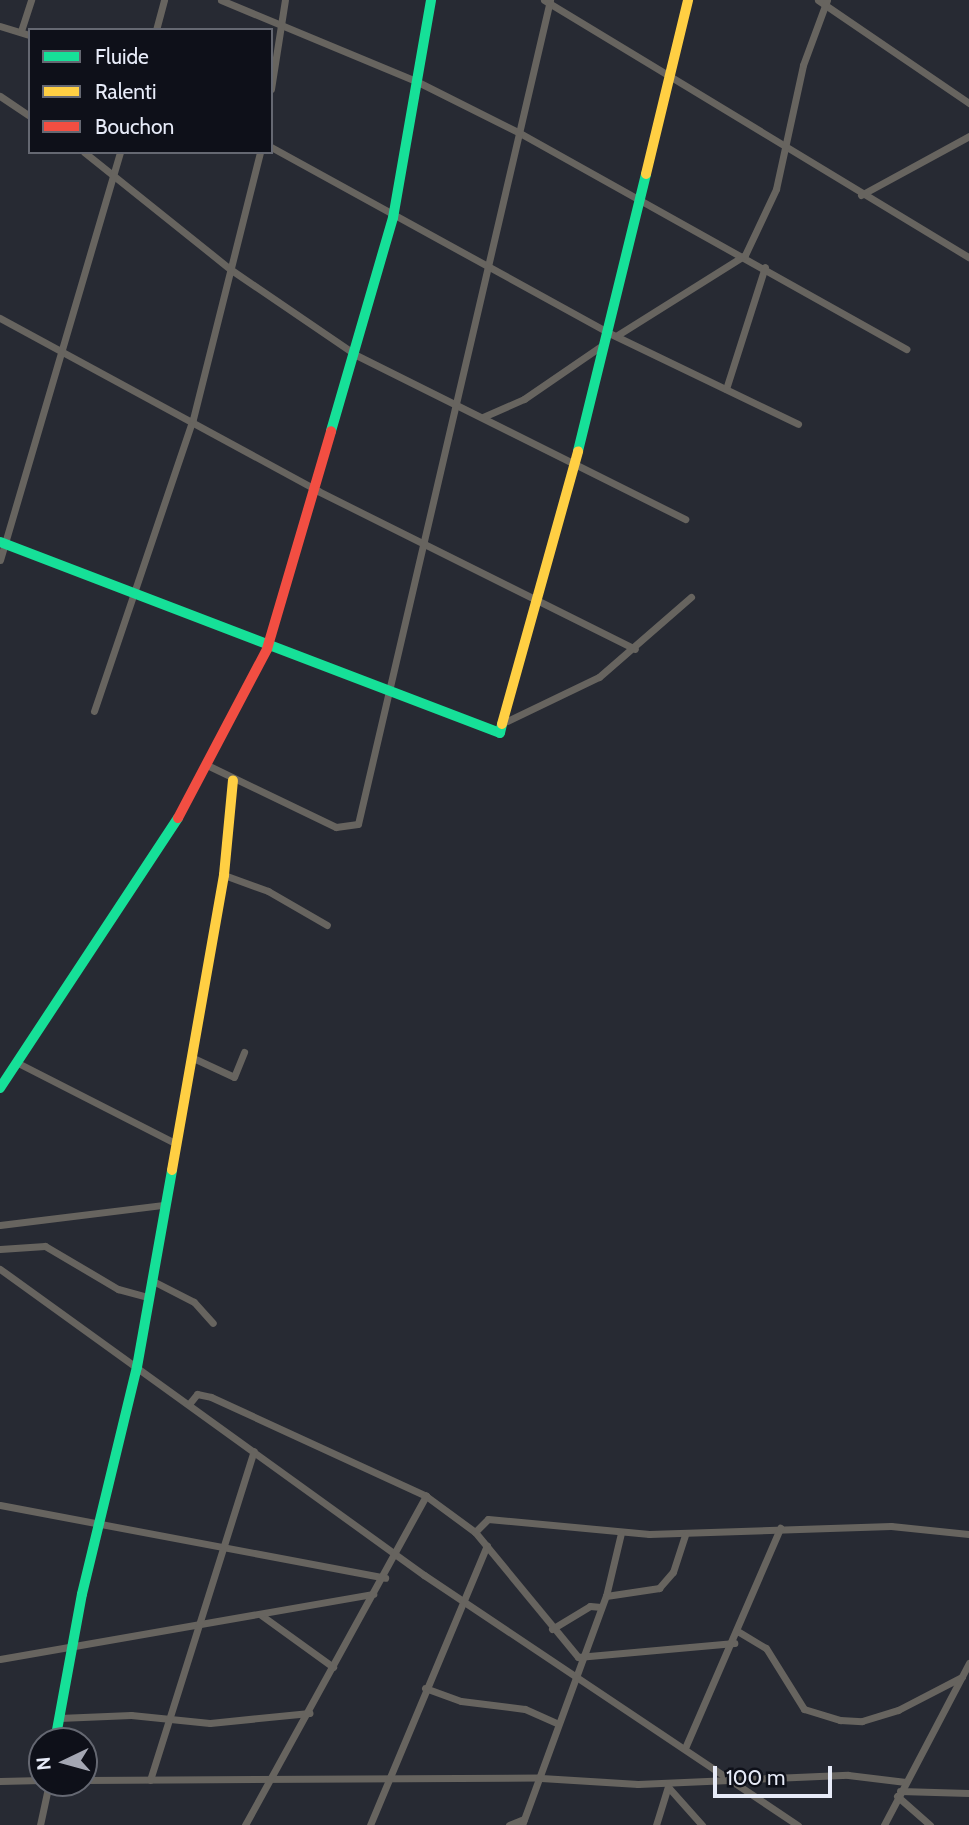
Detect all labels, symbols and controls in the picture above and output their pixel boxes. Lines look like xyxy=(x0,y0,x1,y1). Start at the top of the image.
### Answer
legend xyxy=(28,28,273,154)
text: Fluide xyxy=(95,44,149,69)
text: Ralenti xyxy=(95,79,156,104)
text: Bouchon xyxy=(95,114,174,139)
north arrow xyxy=(28,1727,98,1797)
scale bar xyxy=(717,1752,836,1796)
text: N xyxy=(32,1756,56,1771)
text: 100 m xyxy=(726,1765,785,1790)

